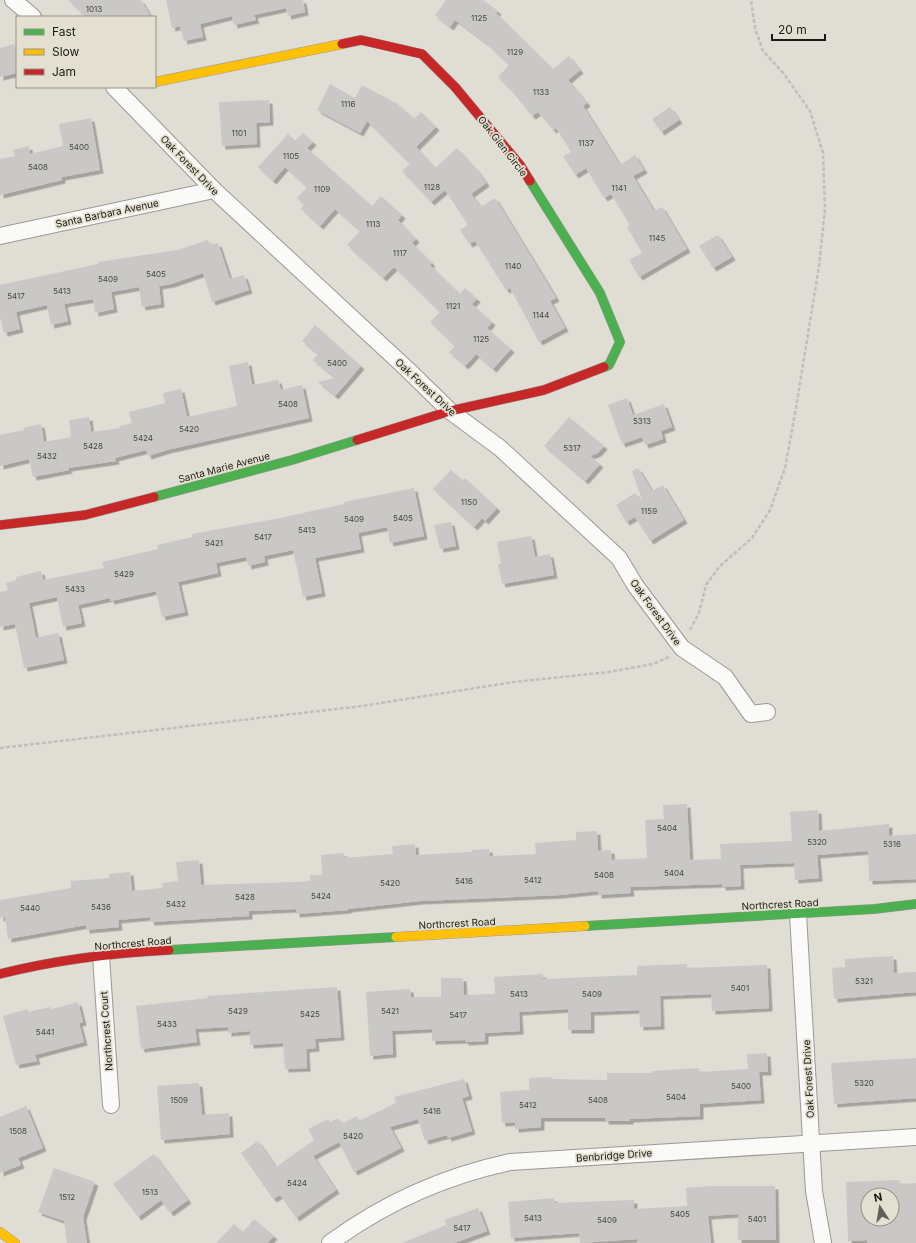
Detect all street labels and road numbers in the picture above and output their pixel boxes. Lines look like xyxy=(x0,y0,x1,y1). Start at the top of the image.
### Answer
street label: Oak Glen Circle xyxy=(476,113,530,179)
street label: Oak Forest Drive xyxy=(158,133,222,198)
street label: Santa Barbara Avenue xyxy=(54,196,160,230)
street label: Oak Forest Drive xyxy=(393,356,459,418)
street label: Santa Marie Avenue xyxy=(177,449,271,485)
street label: Oak Forest Drive xyxy=(628,577,684,647)
street label: Northcrest Road xyxy=(741,896,819,912)
street label: Northcrest Road xyxy=(418,915,496,931)
street label: Northcrest Road xyxy=(94,934,172,952)
street label: Northcrest Court xyxy=(97,990,115,1071)
street label: Oak Forest Drive xyxy=(800,1039,816,1119)
street label: Benbridge Drive xyxy=(575,1146,653,1164)

